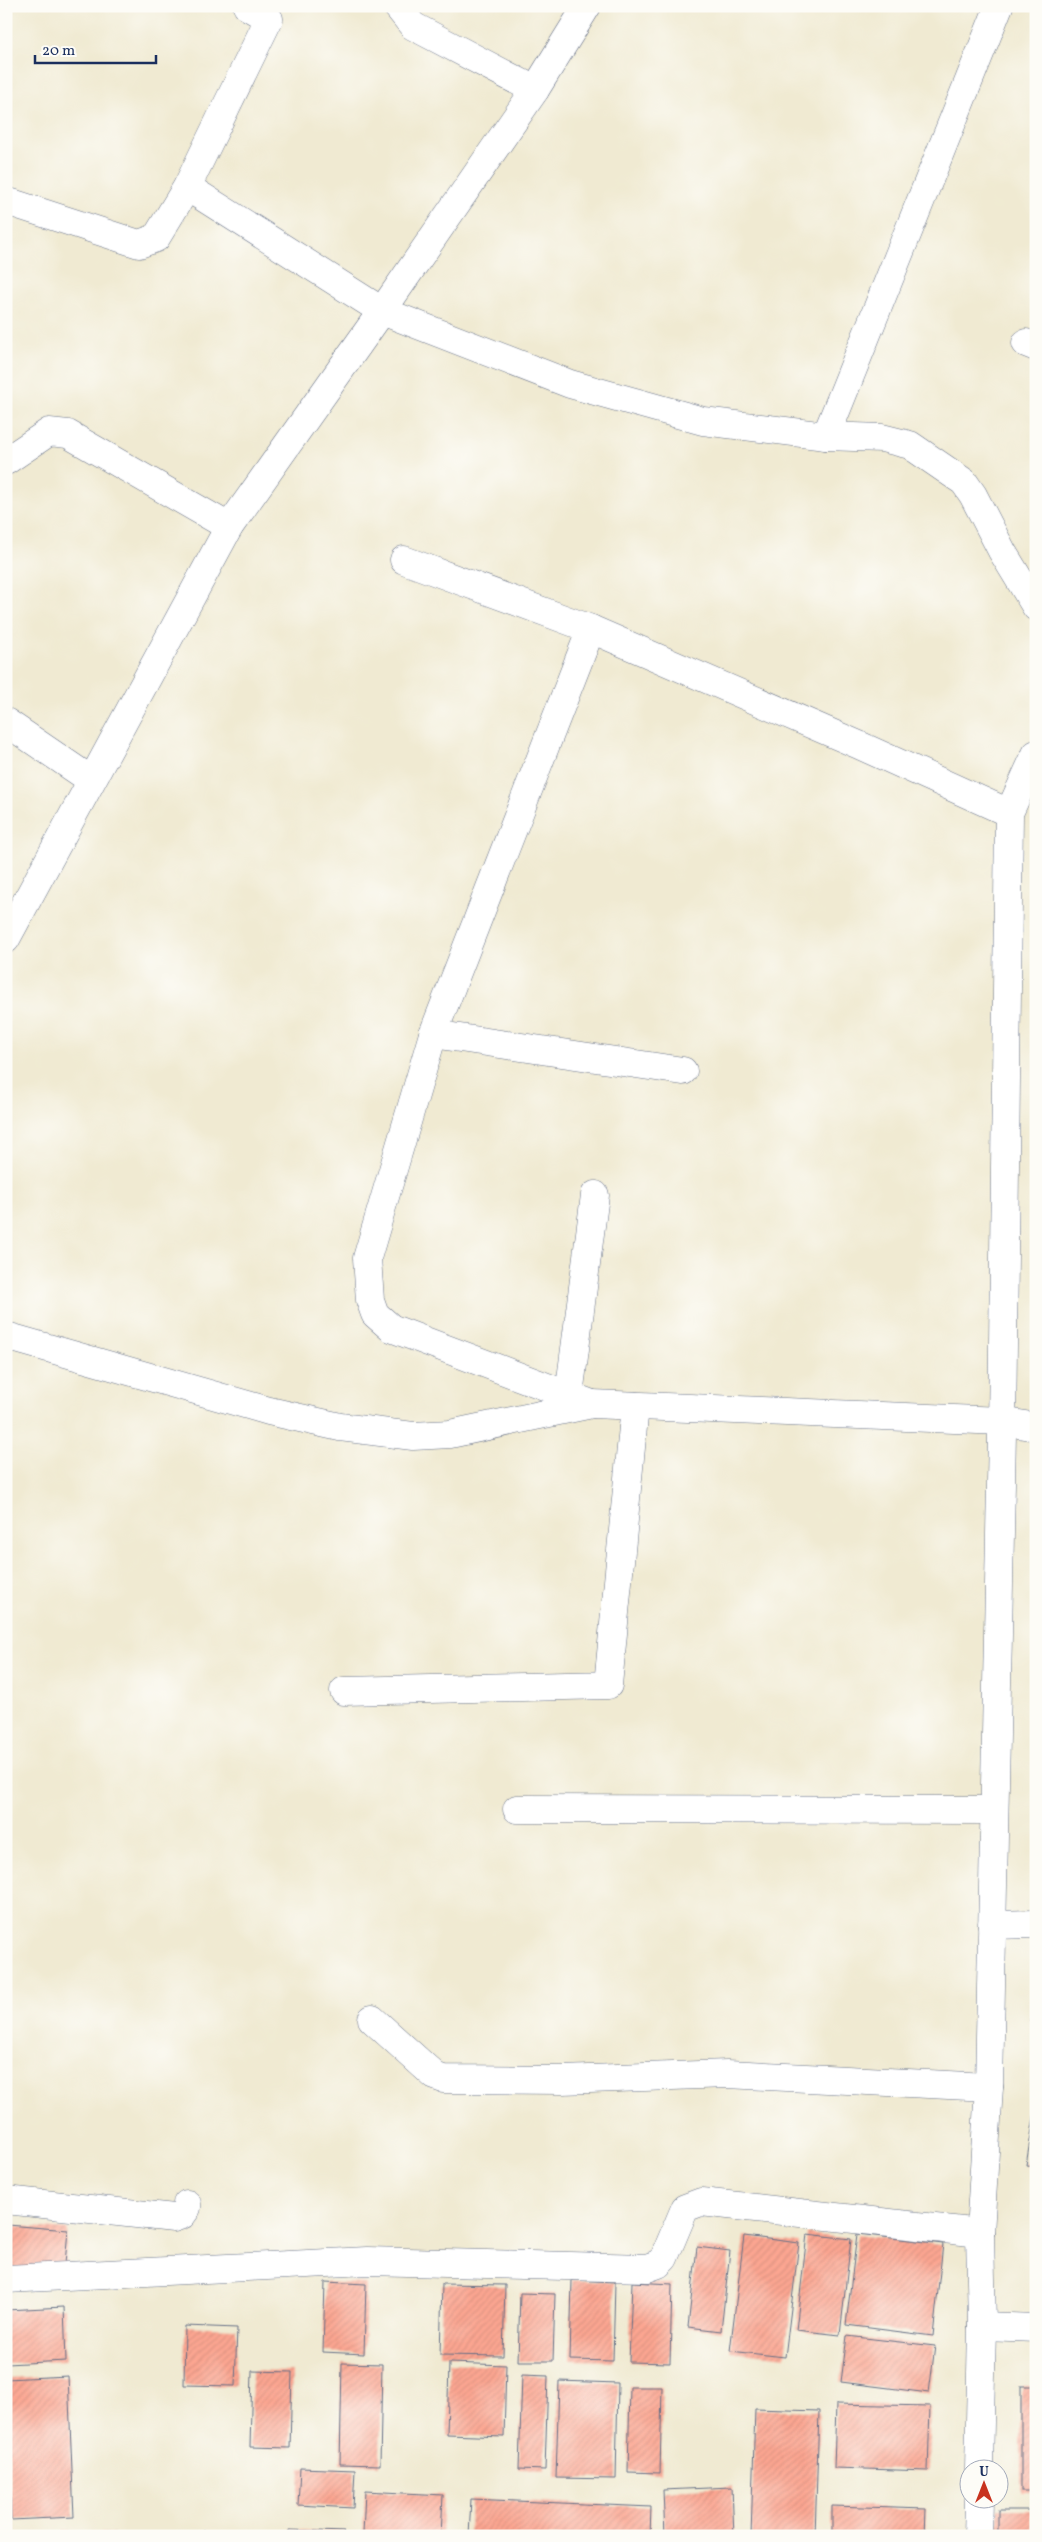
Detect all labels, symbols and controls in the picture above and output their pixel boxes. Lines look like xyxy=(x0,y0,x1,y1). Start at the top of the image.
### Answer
scale bar xyxy=(35,32,156,64)
text: 20 m xyxy=(42,41,75,62)
north arrow xyxy=(960,2460,1010,2510)
text: U xyxy=(979,2463,989,2482)

